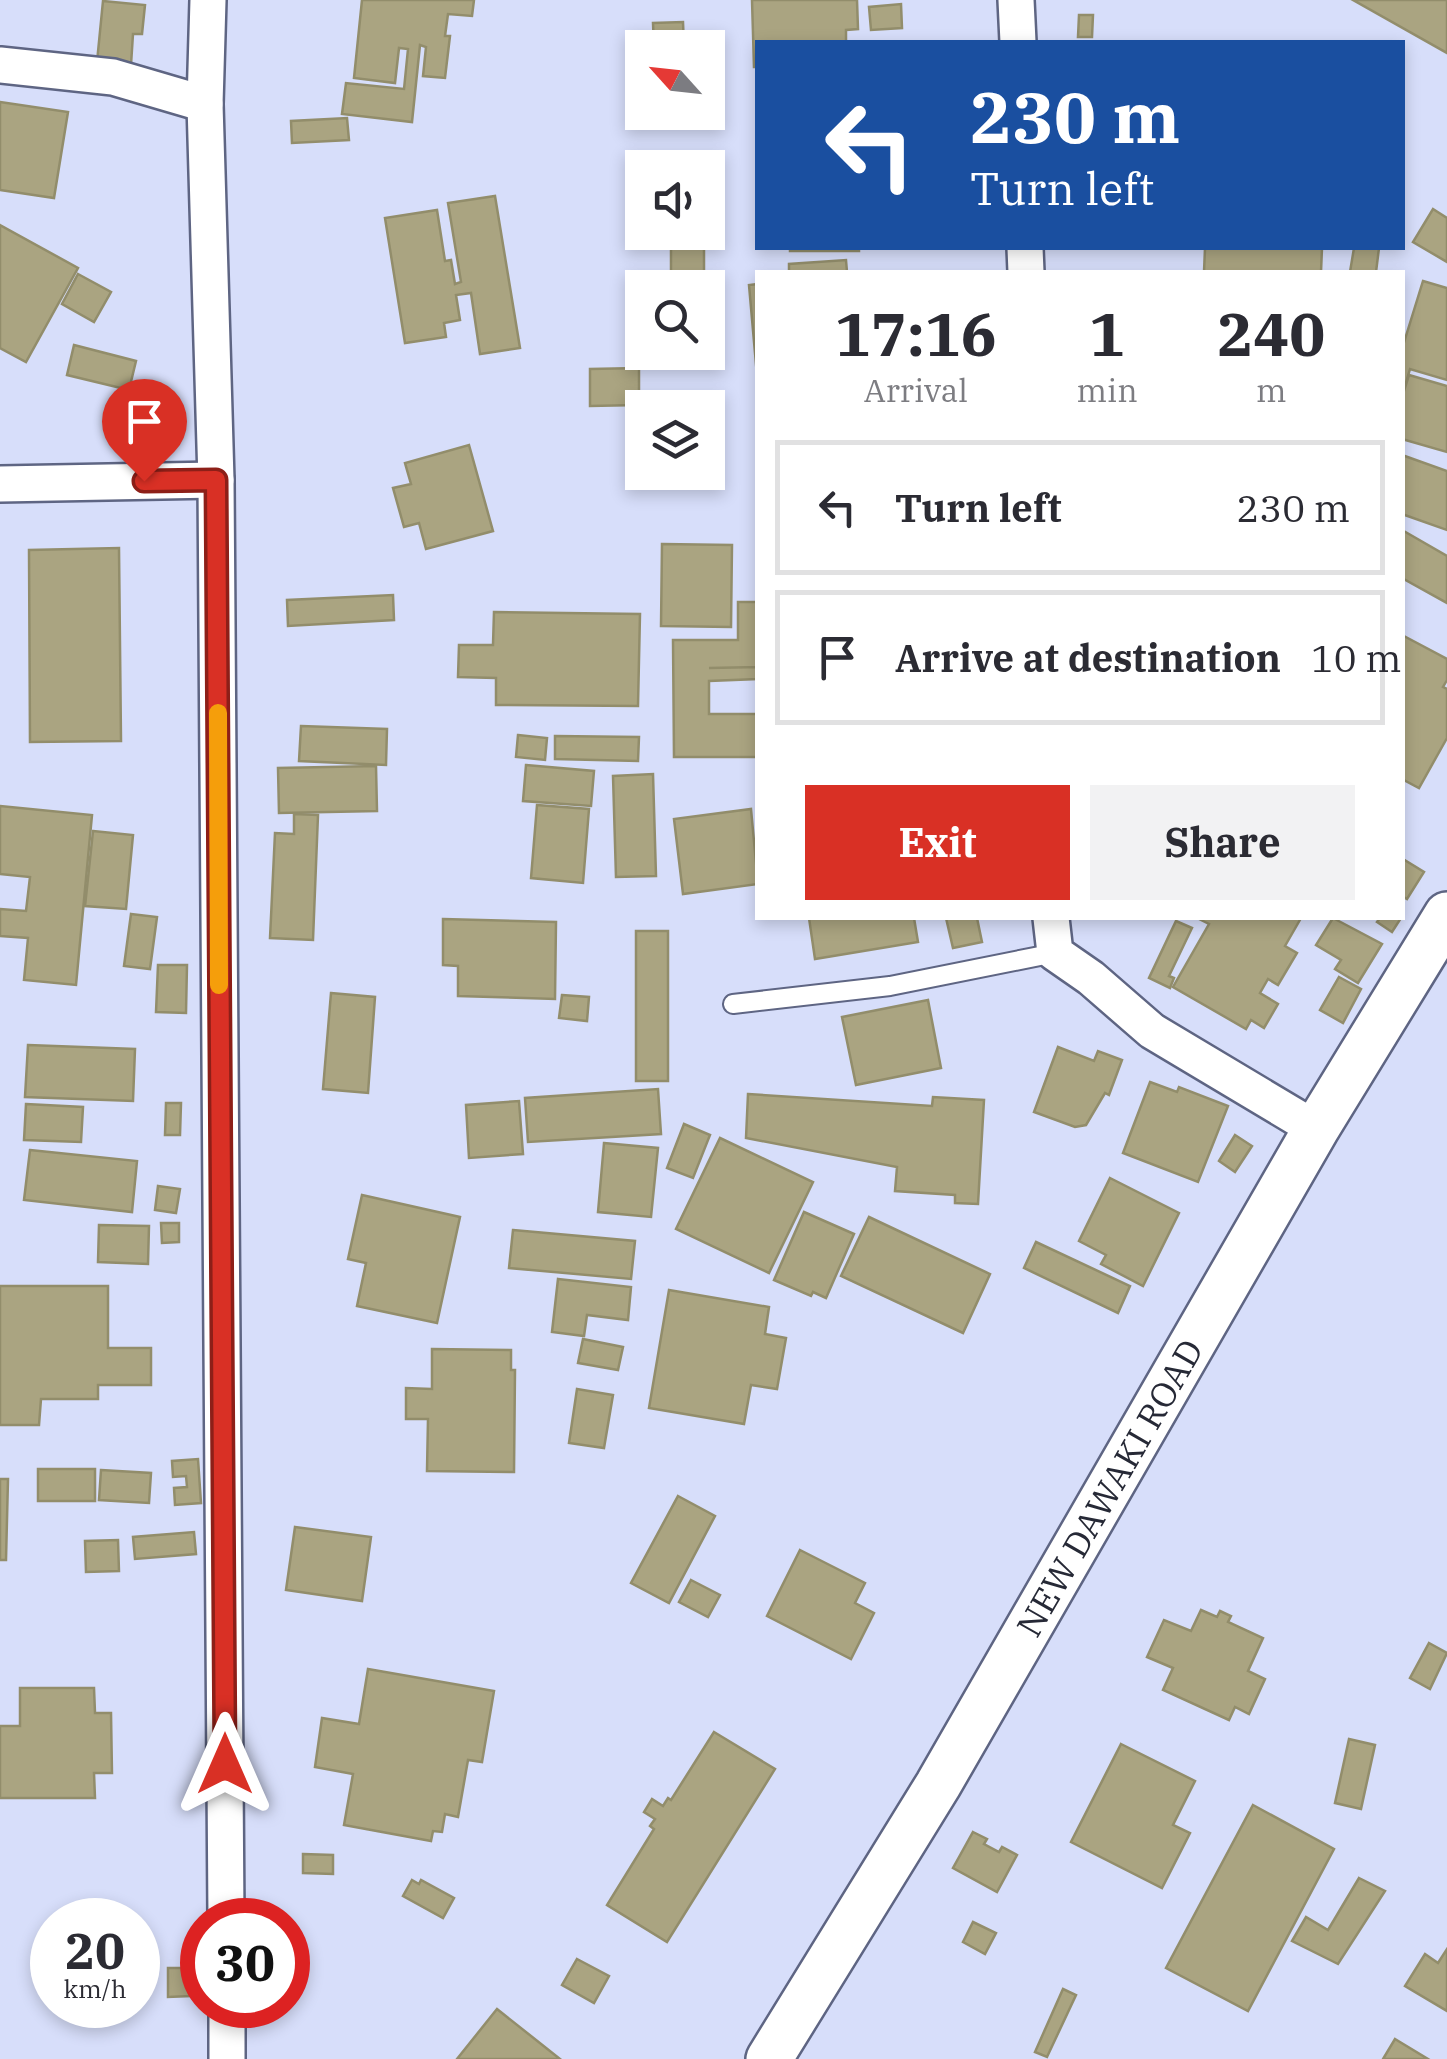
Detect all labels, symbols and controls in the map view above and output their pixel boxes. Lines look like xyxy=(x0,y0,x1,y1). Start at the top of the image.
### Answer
north arrow xyxy=(625,30,725,130)
map controls xyxy=(625,30,725,490)
text: 230 m xyxy=(970,71,1180,162)
icon: left xyxy=(805,80,935,210)
button: sound xyxy=(625,150,725,250)
text: Turn left xyxy=(970,159,1154,217)
button: search xyxy=(625,270,725,370)
text: 17:16 xyxy=(835,294,997,373)
text: 1 xyxy=(1089,294,1125,373)
text: 240 xyxy=(1217,294,1325,373)
text: Arrival xyxy=(864,369,968,411)
text: min xyxy=(1077,369,1138,411)
text: m xyxy=(1256,369,1287,411)
pin xyxy=(102,379,187,482)
button: layers xyxy=(625,390,725,490)
icon: arrive xyxy=(117,394,172,449)
icon: left xyxy=(810,480,865,535)
text: Turn left xyxy=(895,483,1062,532)
text: 230 m xyxy=(1237,483,1350,532)
icon: arrive xyxy=(810,630,865,685)
text: Arrive at destination xyxy=(895,633,1281,682)
text: 10 m xyxy=(1311,633,1402,682)
button: Exit xyxy=(805,785,1070,900)
button: Share xyxy=(1090,785,1355,900)
street label: NEW DAWAKI ROAD xyxy=(1005,1331,1213,1645)
position arrow xyxy=(173,1712,277,1816)
speed limit sign: 30 xyxy=(180,1898,310,2028)
text: 20 xyxy=(65,1918,125,1983)
text: km/h xyxy=(63,1972,127,2005)

